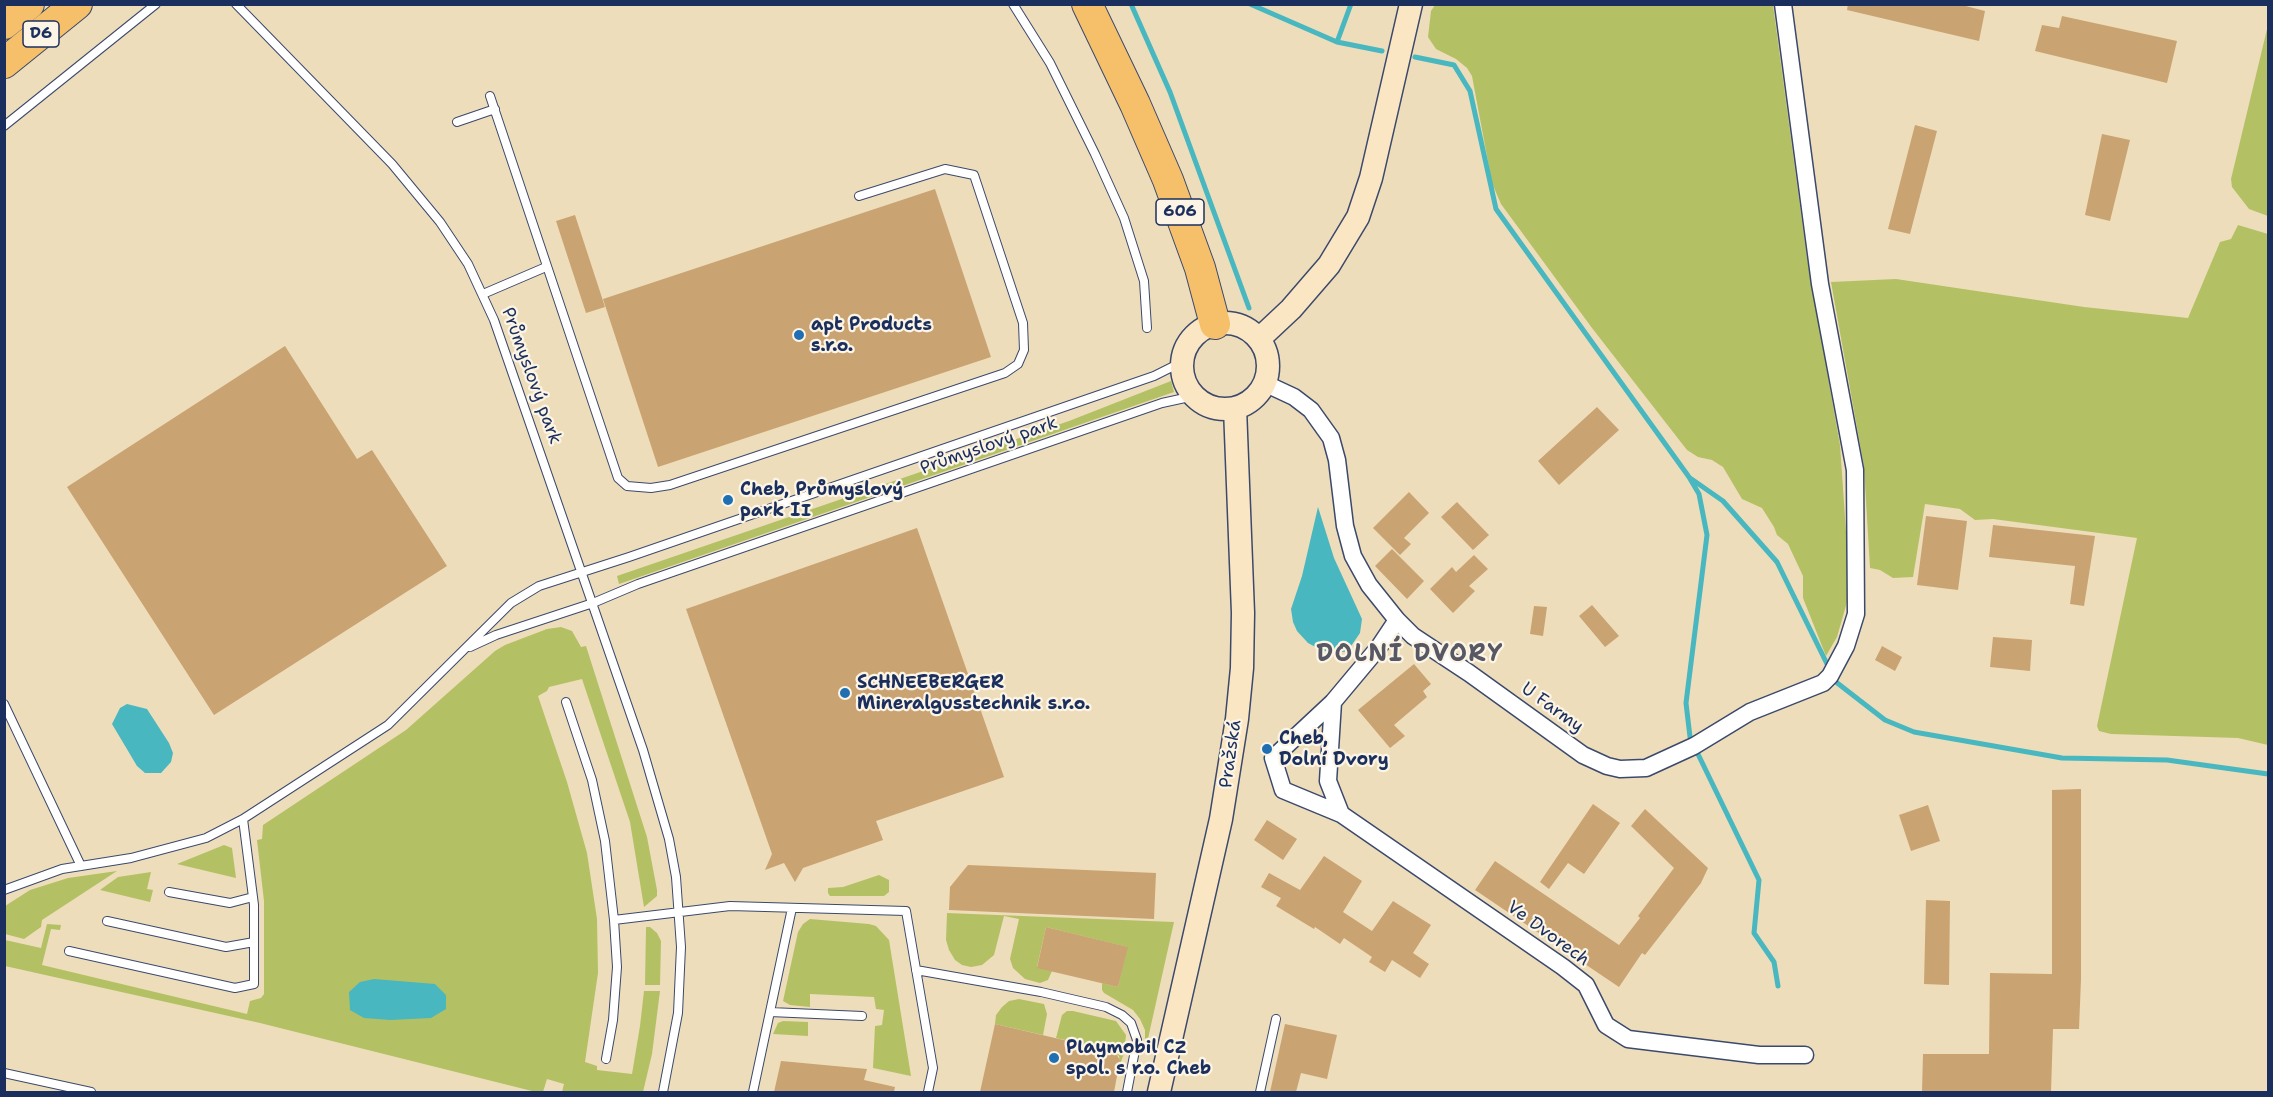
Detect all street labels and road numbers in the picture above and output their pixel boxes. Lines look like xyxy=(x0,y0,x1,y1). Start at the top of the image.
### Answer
road number: D6 xyxy=(23,21,59,47)
road number: 606 xyxy=(1156,199,1204,225)
street label: Průmyslový park xyxy=(496,305,566,447)
street label: Průmyslový park xyxy=(917,412,1061,480)
street label: U Farmy xyxy=(1517,678,1587,738)
street label: Pražská xyxy=(1216,718,1246,790)
street label: Ve Dvorech xyxy=(1502,897,1594,971)

